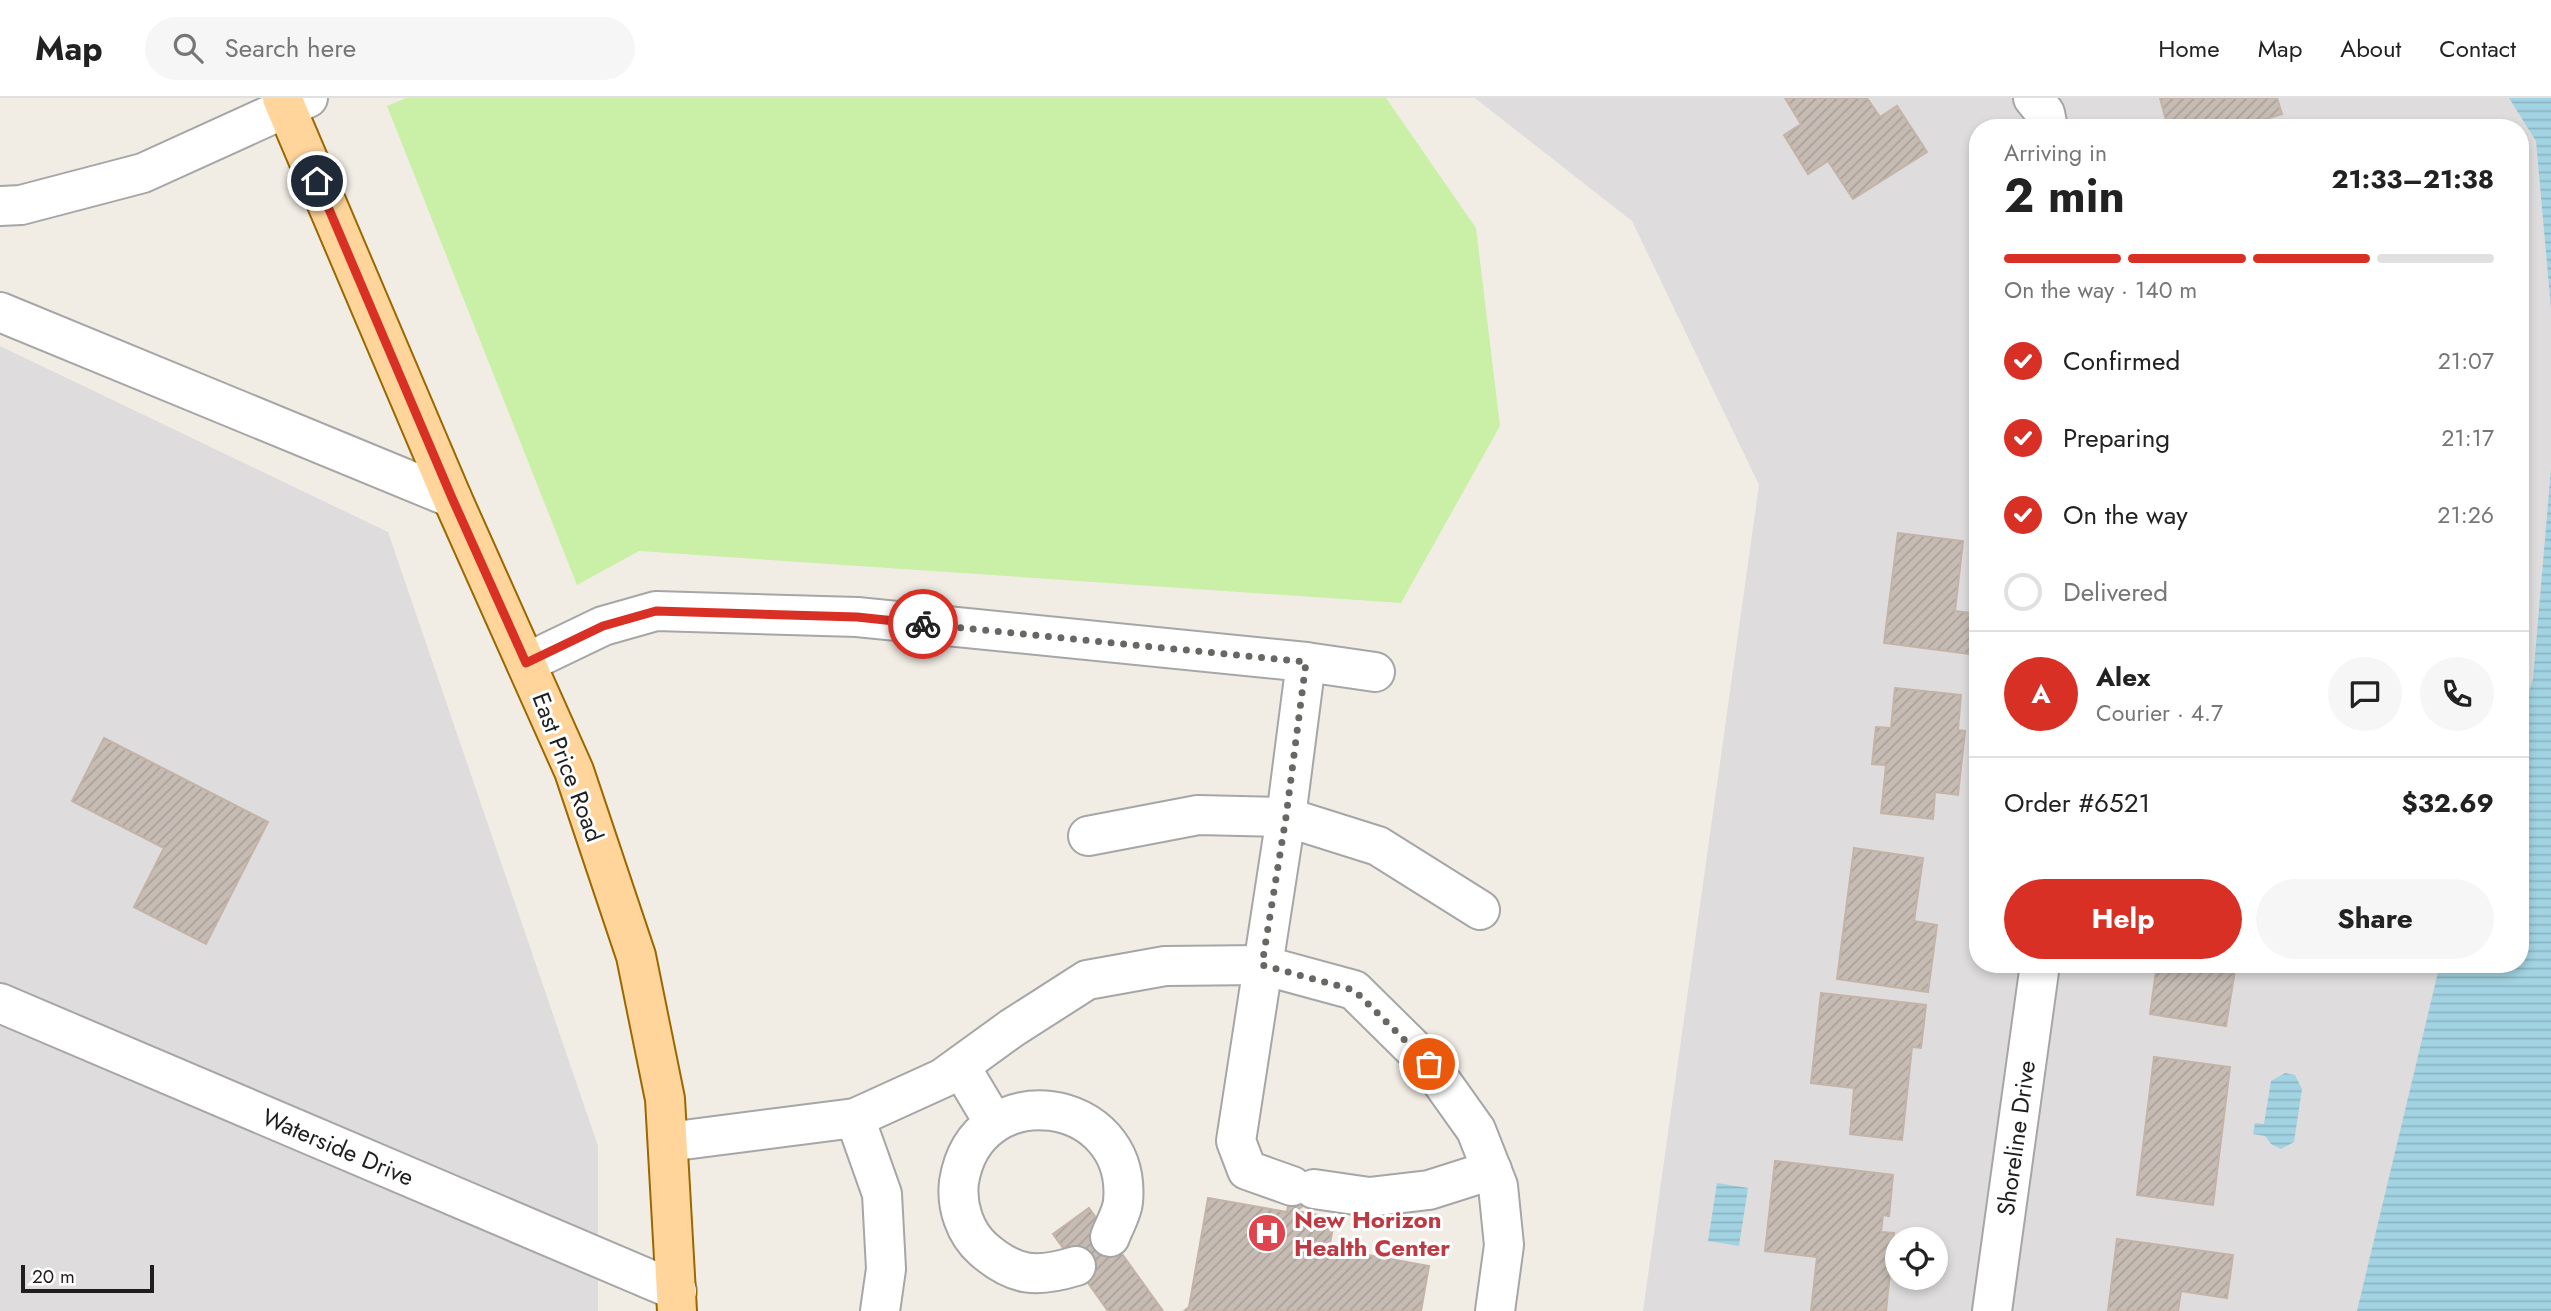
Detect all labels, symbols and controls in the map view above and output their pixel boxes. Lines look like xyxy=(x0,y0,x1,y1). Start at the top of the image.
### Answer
search box xyxy=(145,17,635,80)
text: Map xyxy=(35,25,103,72)
icon: search xyxy=(169,29,207,67)
text: Search here xyxy=(225,29,356,67)
text: Home xyxy=(2158,31,2220,66)
text: Map xyxy=(2258,31,2302,66)
text: About xyxy=(2340,31,2401,66)
text: Contact xyxy=(2439,31,2516,66)
text: Arriving in xyxy=(2004,136,2107,170)
pin xyxy=(287,151,347,211)
text: 21:33–21:38 xyxy=(2332,160,2494,198)
icon: home xyxy=(298,162,336,200)
text: 2 min xyxy=(2004,163,2125,229)
text: On the way · 140 m xyxy=(2004,273,2197,307)
icon: check xyxy=(2004,342,2042,380)
text: Confirmed xyxy=(2063,342,2180,380)
text: 21:07 xyxy=(2438,344,2494,378)
icon: check xyxy=(2004,419,2042,457)
text: Preparing xyxy=(2063,419,2170,457)
text: 21:17 xyxy=(2441,421,2494,455)
icon: check xyxy=(2004,496,2042,534)
text: On the way xyxy=(2063,496,2188,534)
text: 21:26 xyxy=(2437,498,2494,532)
text: Delivered xyxy=(2063,573,2168,611)
courier xyxy=(888,589,958,659)
icon: bike xyxy=(904,605,942,643)
button: chat xyxy=(2328,657,2402,731)
button: phone xyxy=(2420,657,2494,731)
text: Alex xyxy=(2096,658,2150,696)
text: A xyxy=(2031,675,2051,713)
street label: East Price Road xyxy=(523,687,613,847)
text: Courier · 4.7 xyxy=(2096,696,2223,730)
text: Order #6521 xyxy=(2004,784,2150,822)
text: $32.69 xyxy=(2401,784,2494,822)
button: Help xyxy=(2004,879,2242,959)
button: Share xyxy=(2256,879,2494,959)
pin xyxy=(1399,1034,1459,1094)
icon: bag xyxy=(1410,1045,1448,1083)
street label: Shoreline Drive xyxy=(1988,1058,2044,1218)
street label: Waterside Drive xyxy=(257,1099,419,1195)
place label: New Horizon Health Center xyxy=(1294,1202,1450,1265)
hospital icon: New Horizon Health Center xyxy=(1246,1212,1288,1254)
map controls xyxy=(1885,1227,1948,1290)
button: locate xyxy=(1885,1227,1948,1290)
scale bar xyxy=(21,1262,154,1294)
text: 20 m xyxy=(32,1263,75,1290)

